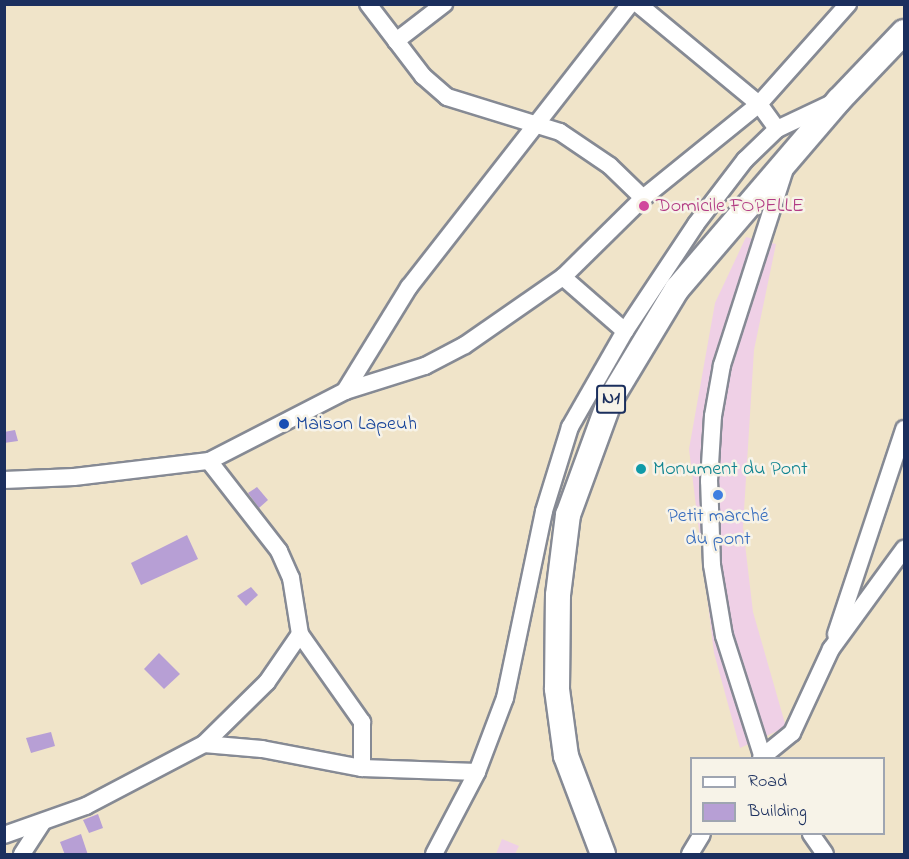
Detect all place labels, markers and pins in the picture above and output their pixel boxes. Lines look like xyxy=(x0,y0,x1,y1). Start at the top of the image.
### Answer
place label: Domicile FOPELLE xyxy=(656,194,804,218)
marker: Domicile FOPELLE xyxy=(637,199,651,213)
place label: Maison Lapeuh xyxy=(296,412,417,436)
marker: Maison Lapeuh xyxy=(277,417,291,431)
place label: Monument du Pont xyxy=(653,457,808,481)
marker: Monument du Pont xyxy=(634,462,648,476)
marker: Petit marché du pont xyxy=(711,488,725,502)
place label: Petit marché du pont xyxy=(667,504,769,551)

